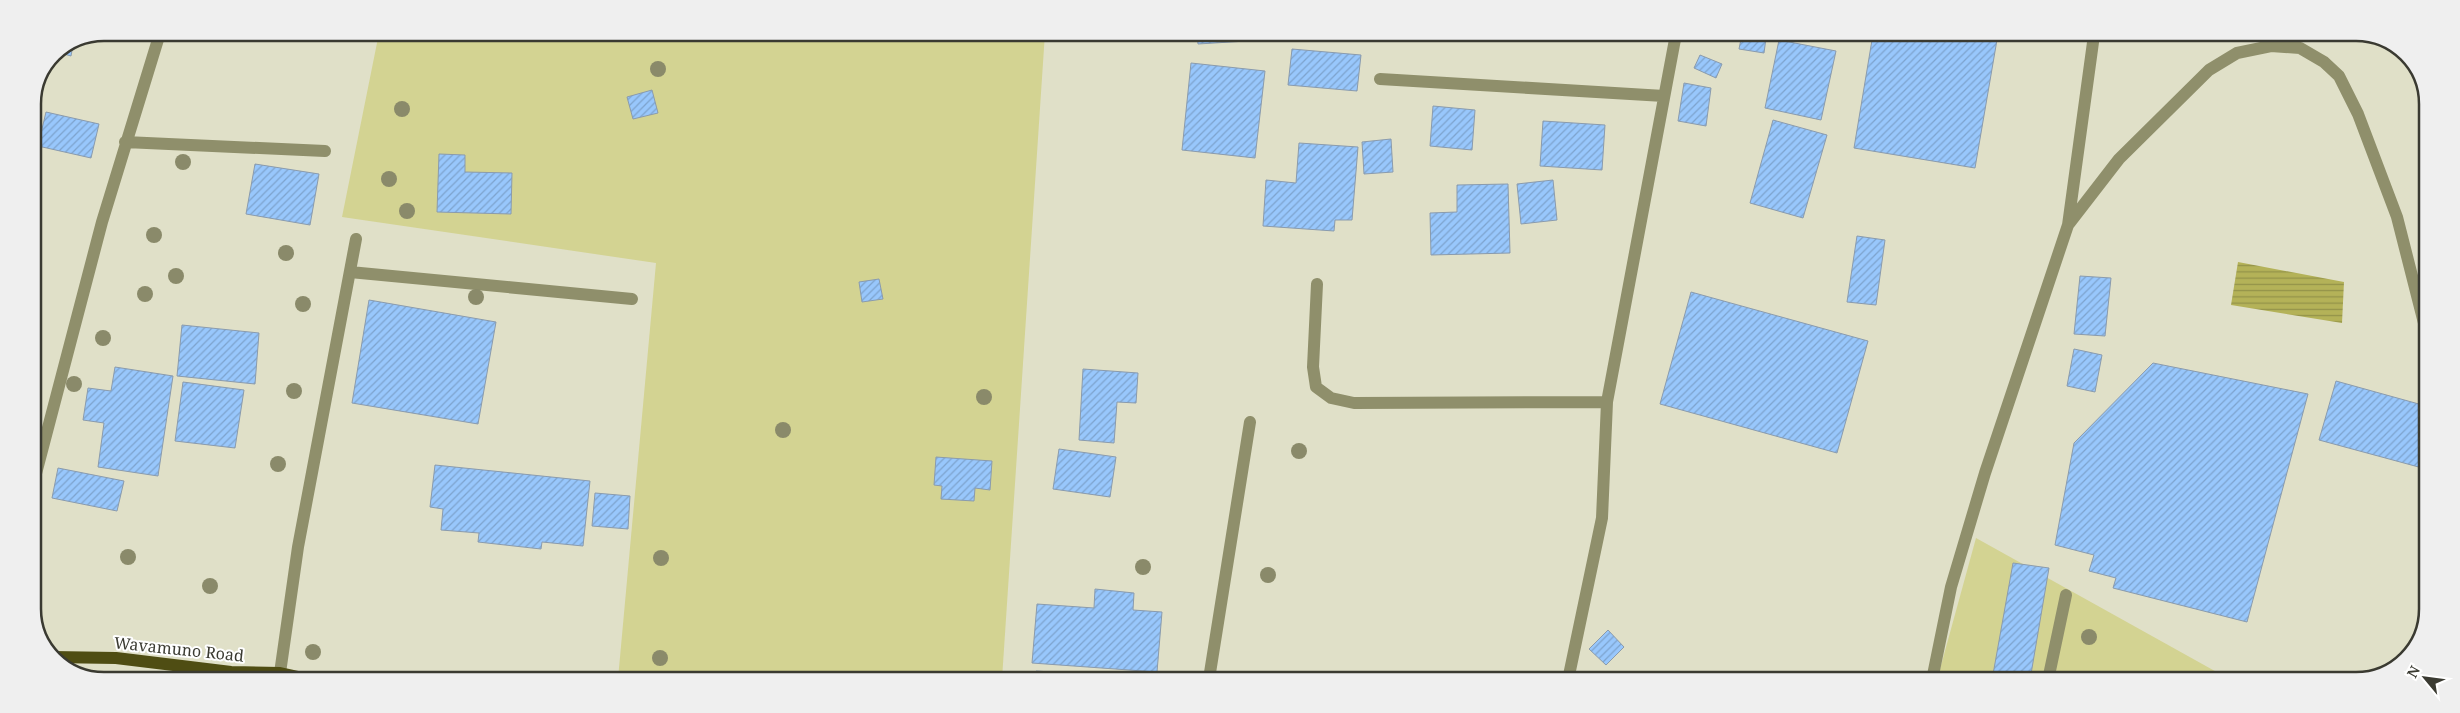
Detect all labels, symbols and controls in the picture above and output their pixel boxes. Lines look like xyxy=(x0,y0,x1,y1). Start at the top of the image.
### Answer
street label: Wavamuno Road xyxy=(113,631,245,667)
north arrow xyxy=(2400,653,2450,703)
text: N xyxy=(2402,662,2424,681)

